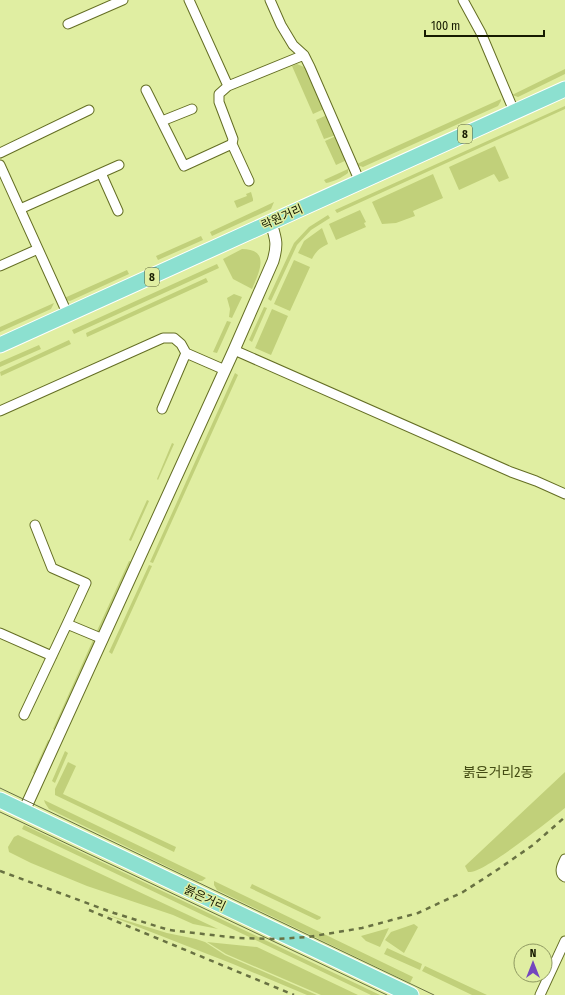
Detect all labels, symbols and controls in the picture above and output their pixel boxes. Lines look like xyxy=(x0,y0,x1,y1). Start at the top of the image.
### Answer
scale bar xyxy=(425,12,544,38)
text: 100 m xyxy=(431,19,460,33)
road number: 8 xyxy=(458,125,472,143)
street label: 락원거리 xyxy=(259,202,305,232)
road number: 8 xyxy=(145,268,159,286)
district label: 붉은거리2동 xyxy=(463,764,533,781)
street label: 붉은거리 xyxy=(182,882,228,914)
north arrow xyxy=(513,943,553,983)
text: N xyxy=(530,947,536,960)

